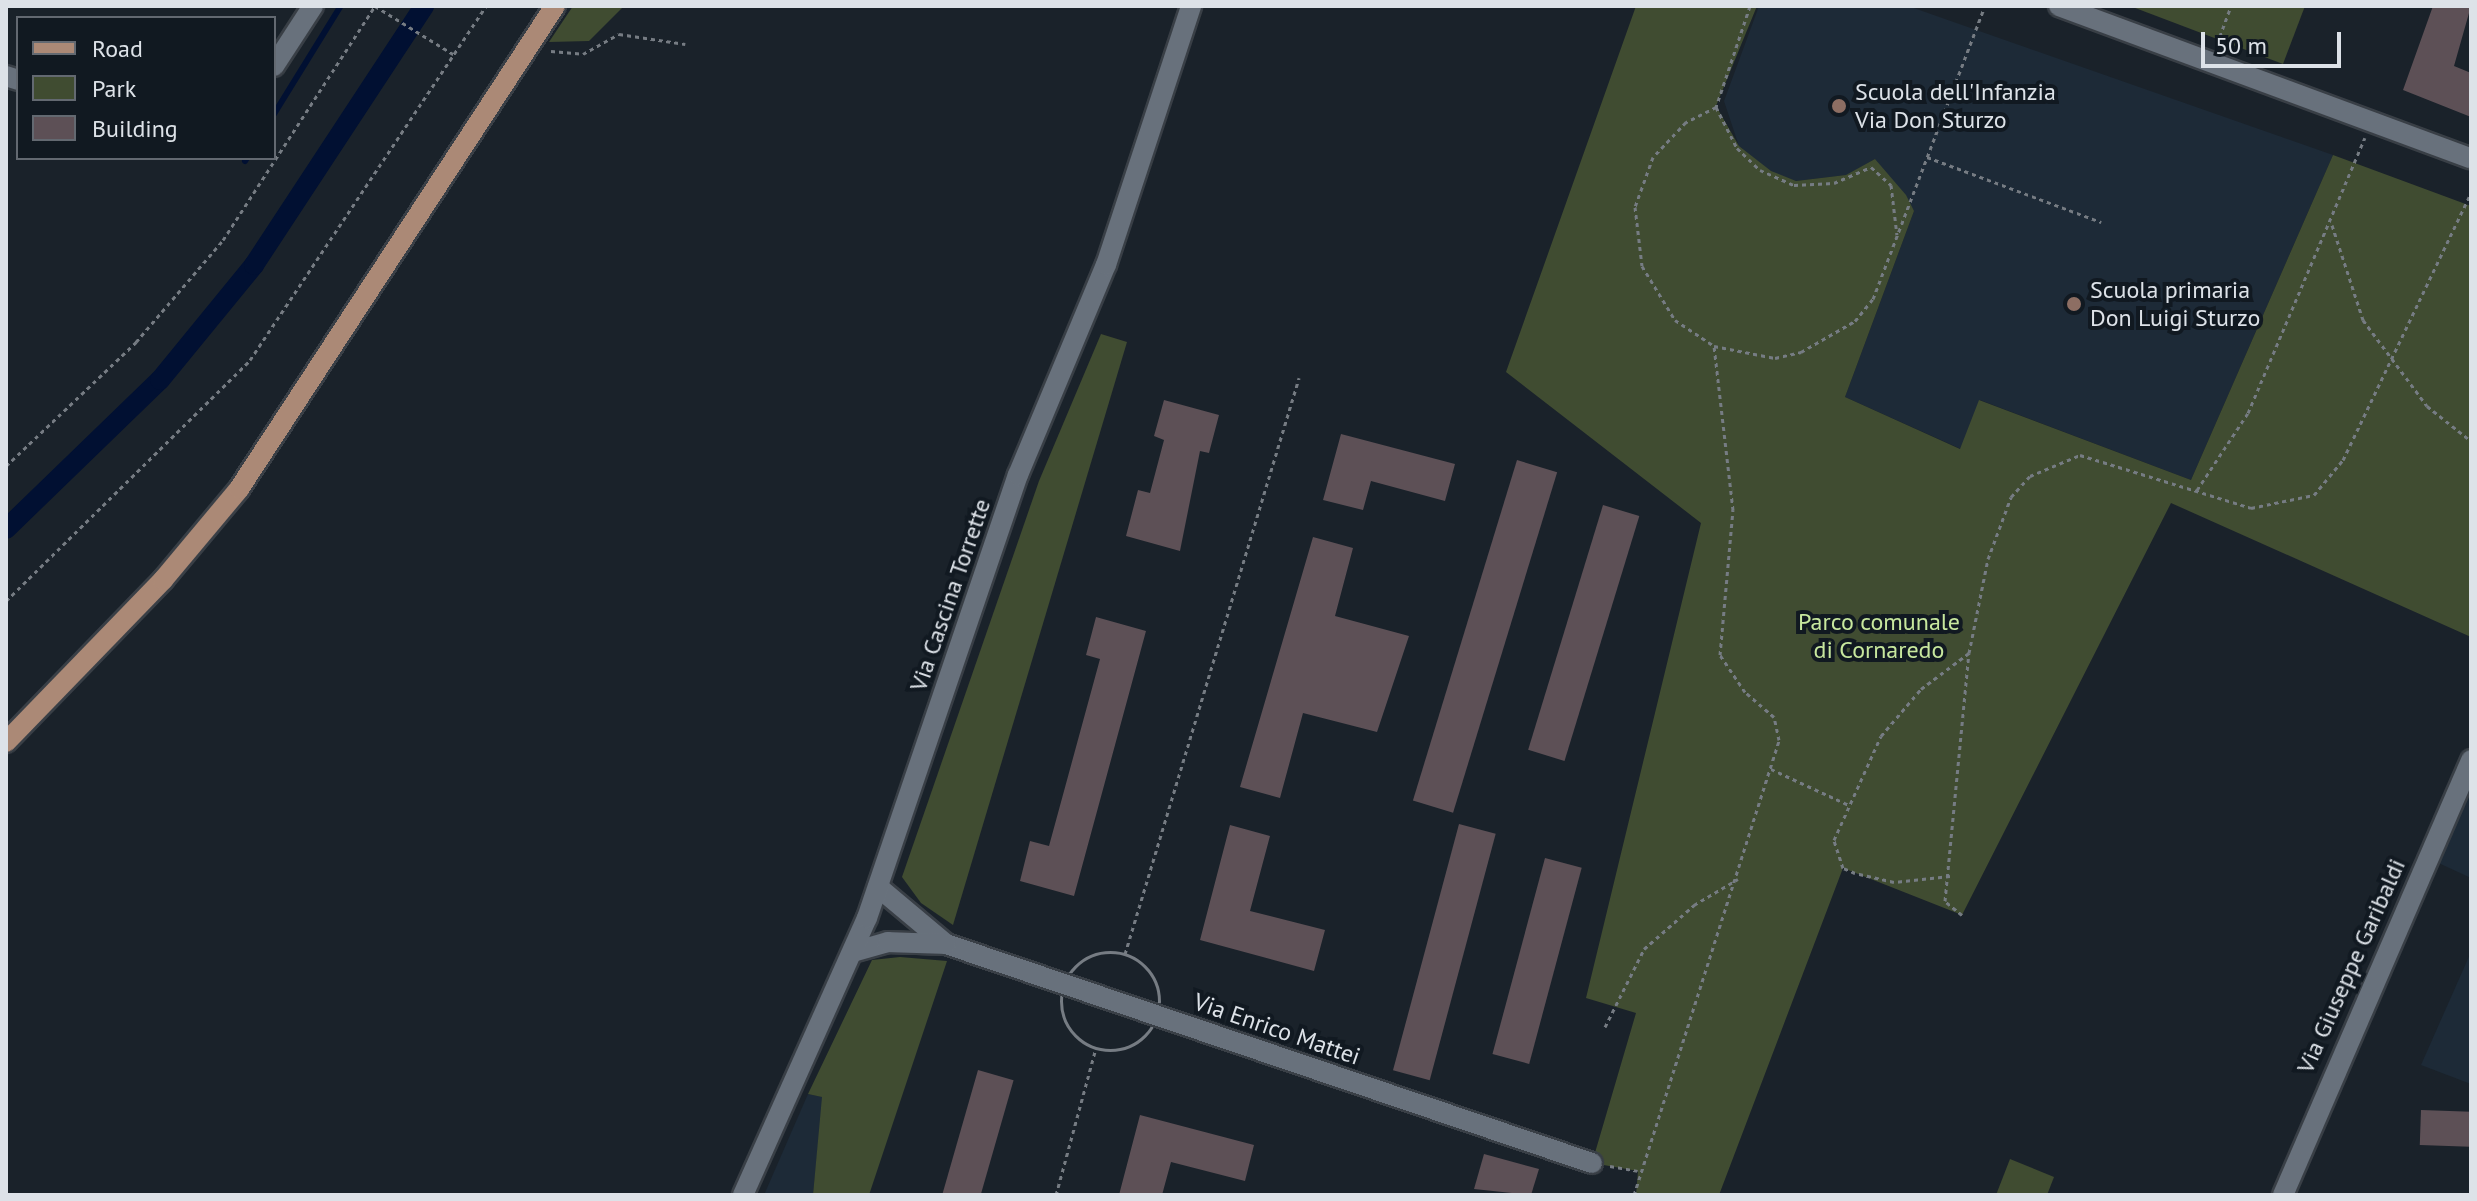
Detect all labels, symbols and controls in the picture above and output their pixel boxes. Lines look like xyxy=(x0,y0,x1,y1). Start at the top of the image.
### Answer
legend xyxy=(16,16,276,160)
scale bar xyxy=(2205,16,2345,66)
text: 50 m xyxy=(2215,30,2267,61)
text: Road xyxy=(92,33,143,64)
text: Park xyxy=(92,73,136,104)
place label: Scuola dell'Infanzia Via Don Sturzo xyxy=(1855,78,2056,134)
marker: Scuola dell'Infanzia Via Don Sturzo xyxy=(1830,97,1848,115)
text: Building xyxy=(92,113,178,144)
place label: Scuola primaria Don Luigi Sturzo xyxy=(2090,276,2260,332)
marker: Scuola primaria Don Luigi Sturzo xyxy=(2065,295,2083,313)
street label: Via Cascina Torrette xyxy=(903,495,997,695)
park label: Parco comunale di Cornaredo xyxy=(1798,608,1960,664)
street label: Via Giuseppe Garibaldi xyxy=(2291,854,2411,1078)
street label: Via Enrico Mattei xyxy=(1190,987,1364,1071)

